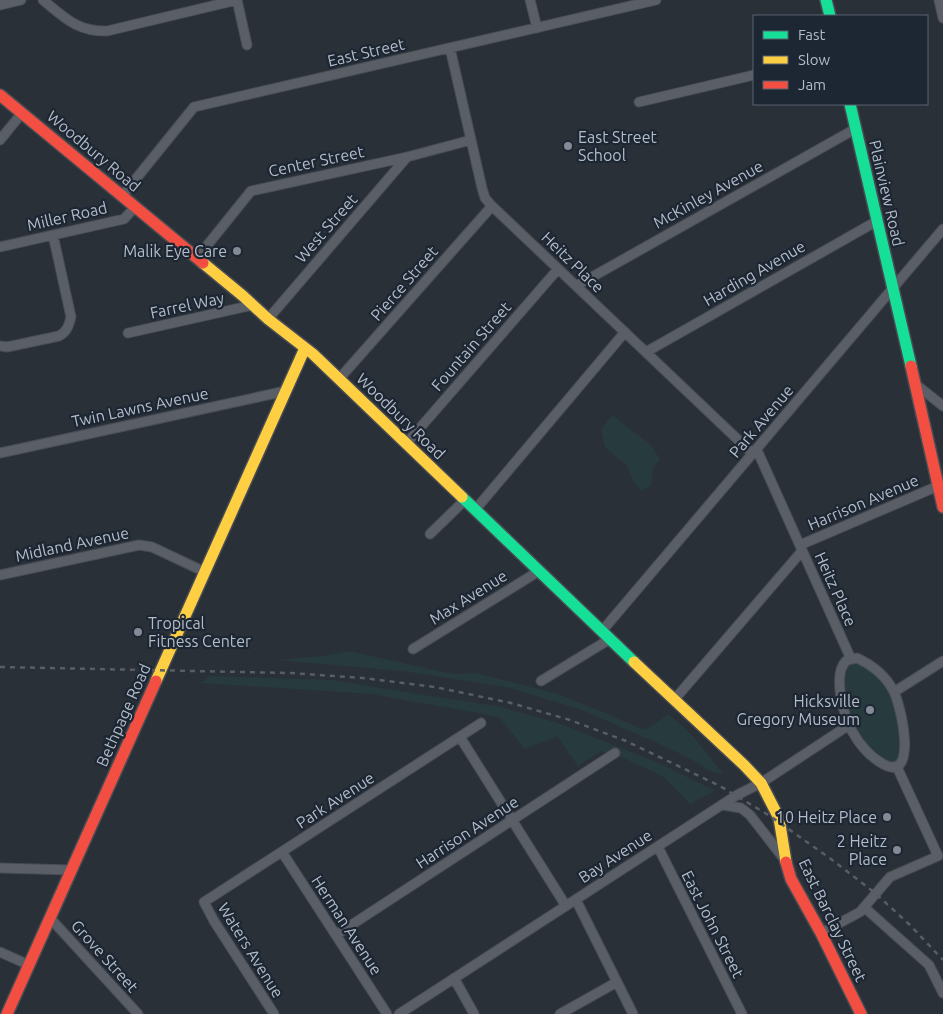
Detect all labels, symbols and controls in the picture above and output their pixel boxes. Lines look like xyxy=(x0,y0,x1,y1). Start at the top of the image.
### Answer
legend xyxy=(753,15,928,105)
text: Fast xyxy=(798,26,826,43)
street label: East Street xyxy=(326,34,407,70)
text: Slow xyxy=(798,51,831,68)
text: Jam xyxy=(798,76,826,93)
street label: Woodbury Road xyxy=(44,107,144,195)
place label: East Street School xyxy=(578,128,657,164)
street label: Plainview Road xyxy=(866,138,908,248)
marker: East Street School xyxy=(562,140,574,152)
street label: Center Street xyxy=(267,142,366,180)
street label: McKinley Avenue xyxy=(650,156,766,232)
street label: West Street xyxy=(291,190,361,266)
street label: Miller Road xyxy=(25,198,109,234)
street label: Heitz Place xyxy=(538,228,608,296)
street label: Harding Avenue xyxy=(700,237,808,309)
place label: Malik Eye Care xyxy=(123,242,227,260)
street label: Pierce Street xyxy=(367,242,442,324)
marker: Malik Eye Care xyxy=(231,245,243,257)
street label: Farrel Way xyxy=(148,288,226,322)
street label: Fountain Street xyxy=(428,297,515,394)
street label: Woodbury Road xyxy=(353,369,449,463)
street label: Park Avenue xyxy=(725,381,797,461)
street label: Twin Lawns Avenue xyxy=(70,384,210,430)
street label: Harrison Avenue xyxy=(805,471,921,533)
street label: Midland Avenue xyxy=(14,523,130,565)
street label: Heitz Place xyxy=(812,549,860,629)
street label: Max Avenue xyxy=(426,566,510,628)
place label: Tropical Fitness Center xyxy=(148,614,251,650)
marker: Tropical Fitness Center xyxy=(132,626,144,638)
street label: Bethpage Road xyxy=(92,661,154,769)
place label: Hicksville Gregory Museum xyxy=(736,692,860,728)
marker: Hicksville Gregory Museum xyxy=(864,704,876,716)
street label: Park Avenue xyxy=(293,768,377,832)
street label: Harrison Avenue xyxy=(412,792,522,872)
place label: 10 Heitz Place xyxy=(776,808,877,826)
marker: 10 Heitz Place xyxy=(881,811,893,823)
street label: Bay Avenue xyxy=(575,826,655,886)
place label: 2 Heitz Place xyxy=(837,832,887,868)
marker: 2 Heitz Place xyxy=(891,844,903,856)
street label: East Barclay Street xyxy=(795,856,871,985)
street label: East John Street xyxy=(678,867,748,981)
street label: Herman Avenue xyxy=(308,872,386,978)
street label: Waters Avenue xyxy=(215,899,287,1001)
street label: Grove Street xyxy=(68,916,143,996)

